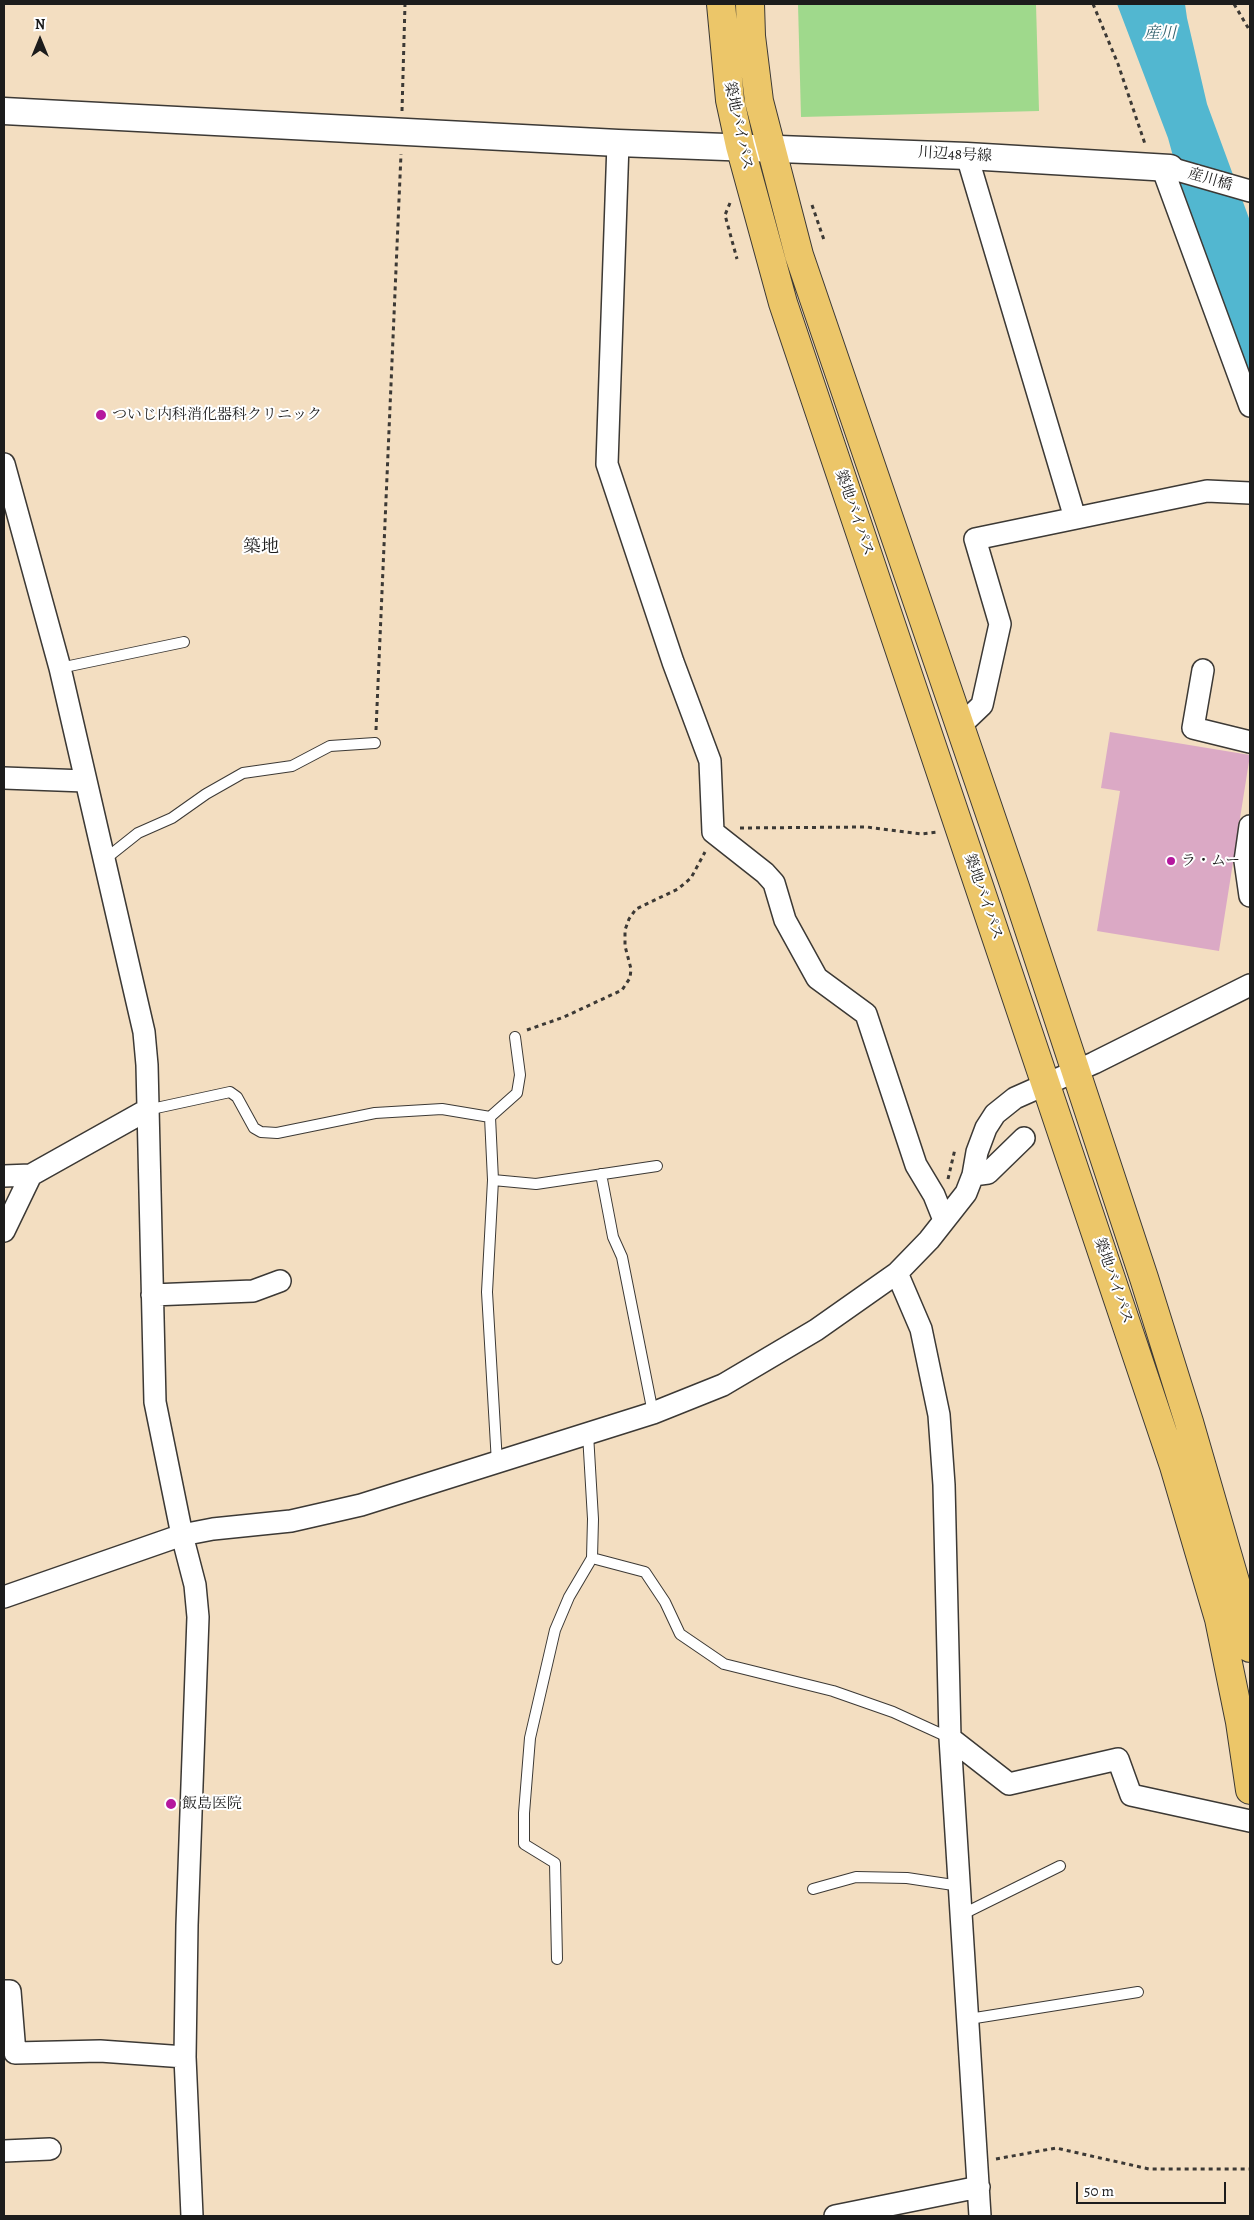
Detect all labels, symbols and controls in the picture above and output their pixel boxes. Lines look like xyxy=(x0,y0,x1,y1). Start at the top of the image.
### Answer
north arrow xyxy=(15,15,65,65)
text: N xyxy=(35,15,45,34)
water label: 産川 xyxy=(1144,24,1176,44)
street label: 築地バイパス xyxy=(720,80,756,172)
street label: 川辺48号線 xyxy=(918,144,992,166)
street label: 産川橋 xyxy=(1186,165,1234,195)
place label: ついじ内科消化器科クリニック xyxy=(112,406,322,424)
marker: ついじ内科消化器科クリニック xyxy=(94,408,108,422)
street label: 築地バイパス xyxy=(831,468,877,558)
district label: 築地 xyxy=(243,537,279,559)
street label: 築地バイパス xyxy=(960,852,1006,942)
place label: ラ・ムー xyxy=(1181,852,1240,870)
marker: ラ・ムー xyxy=(1165,855,1177,867)
street label: 築地バイパス xyxy=(1090,1236,1136,1326)
place label: 飯島医院 xyxy=(182,1795,242,1813)
marker: 飯島医院 xyxy=(164,1797,178,1811)
scale bar xyxy=(1079,2172,1229,2204)
text: 50 m xyxy=(1084,2181,1114,2201)

